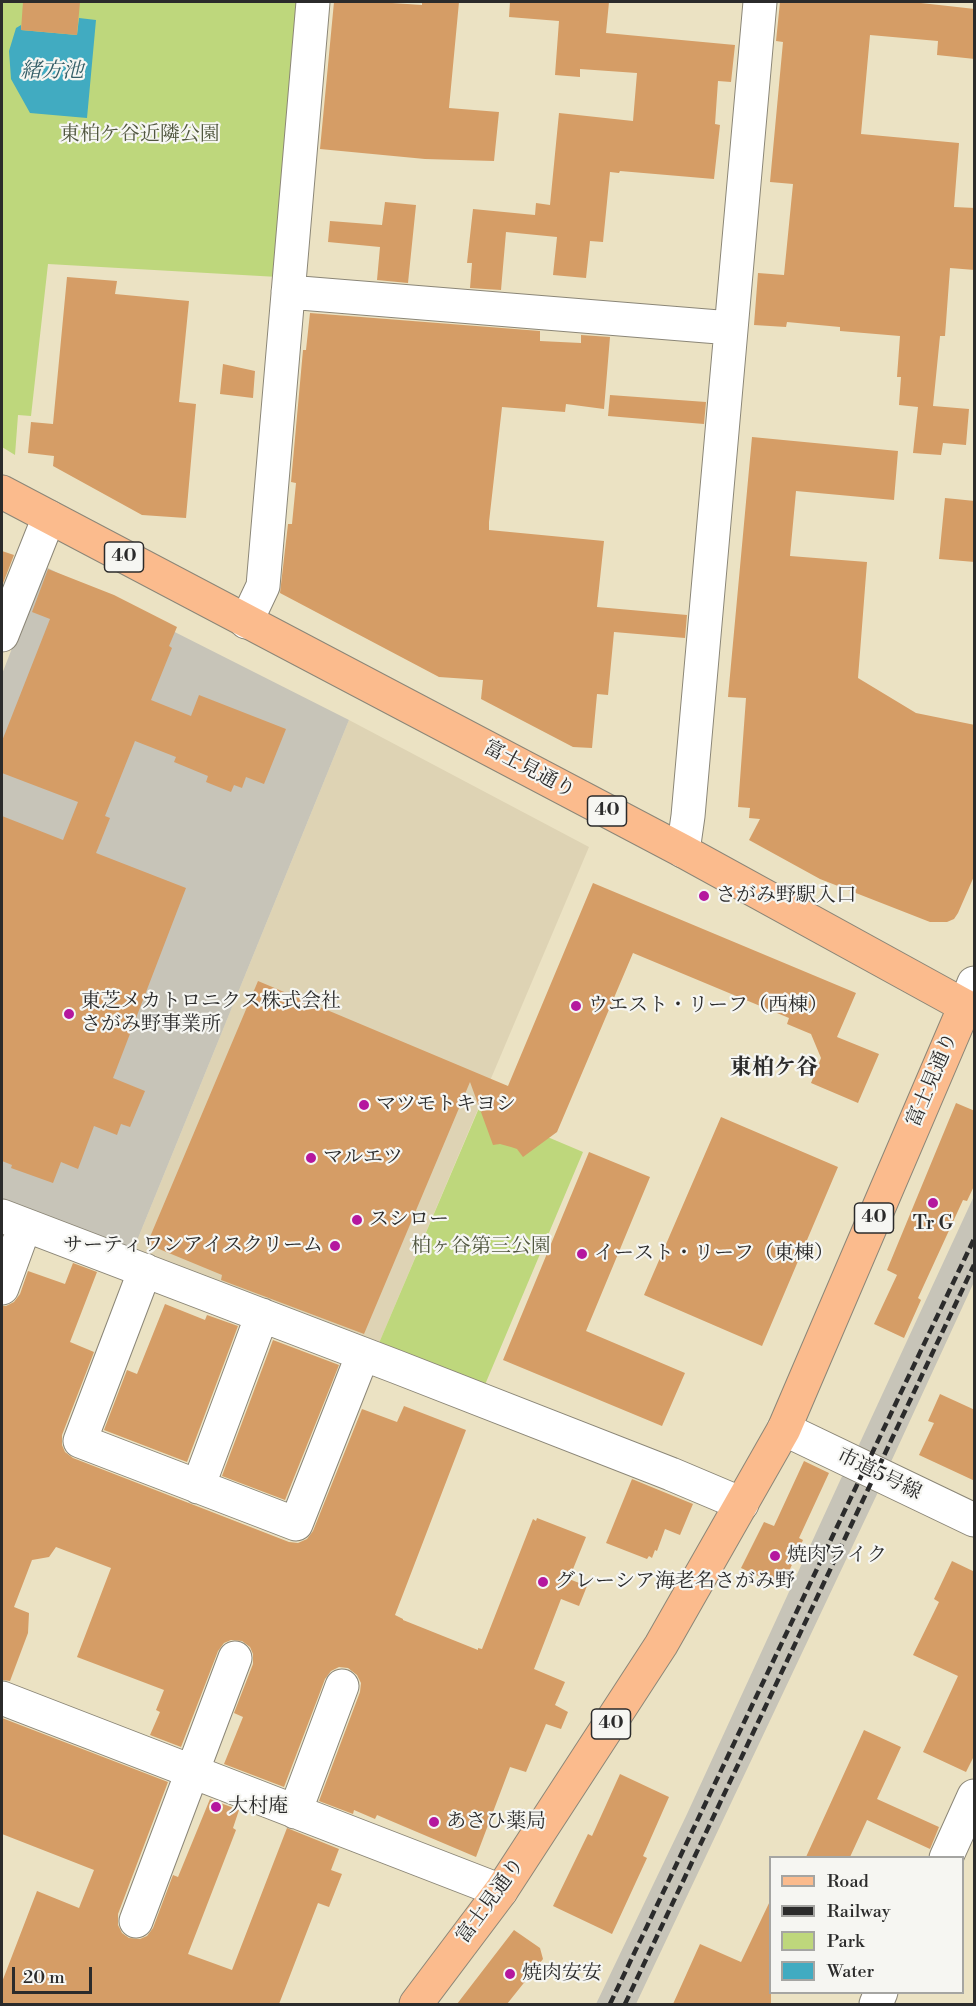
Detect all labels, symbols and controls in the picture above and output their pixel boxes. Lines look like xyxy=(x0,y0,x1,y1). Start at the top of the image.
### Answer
water label: 緒方池 xyxy=(21,59,83,85)
park label: 東柏ケ谷近隣公園 xyxy=(60,123,220,147)
road number: 40 xyxy=(104,542,144,572)
street label: 富士見通り xyxy=(479,736,579,804)
road number: 40 xyxy=(588,796,626,826)
place label: さがみ野駅入口 xyxy=(716,884,856,908)
marker: さがみ野駅入口 xyxy=(697,889,711,903)
place label: 東芝メカトロニクス株式会社 さがみ野事業所 xyxy=(81,990,341,1037)
place label: ウエスト・リーフ（西棟） xyxy=(588,994,828,1018)
marker: ウエスト・リーフ（西棟） xyxy=(569,999,583,1013)
marker: 東芝メカトロニクス株式会社 さがみ野事業所 xyxy=(62,1007,76,1021)
street label: 富士見通り xyxy=(902,1029,964,1131)
district label: 東柏ケ谷 xyxy=(730,1056,818,1082)
place label: マツモトキヨシ xyxy=(376,1093,516,1117)
marker: マツモトキヨシ xyxy=(357,1098,371,1112)
place label: マルエツ xyxy=(323,1146,403,1170)
marker: マルエツ xyxy=(304,1151,318,1165)
marker: Tr G xyxy=(926,1196,940,1210)
road number: 40 xyxy=(854,1203,894,1233)
place label: スシロー xyxy=(369,1208,449,1232)
place label: Tr G xyxy=(913,1212,953,1236)
marker: スシロー xyxy=(350,1213,364,1227)
place label: サーティワンアイスクリーム xyxy=(63,1234,323,1258)
park label: 柏ヶ谷第三公園 xyxy=(411,1235,551,1259)
marker: サーティワンアイスクリーム xyxy=(328,1239,342,1253)
place label: イースト・リーフ（東棟） xyxy=(594,1242,834,1266)
marker: イースト・リーフ（東棟） xyxy=(575,1247,589,1261)
street label: 市道5号線 xyxy=(833,1444,925,1506)
place label: 焼肉ライク xyxy=(787,1544,887,1568)
marker: 焼肉ライク xyxy=(768,1549,782,1563)
place label: グレーシア海老名さがみ野 xyxy=(555,1570,795,1594)
marker: グレーシア海老名さがみ野 xyxy=(536,1575,550,1589)
road number: 40 xyxy=(592,1709,630,1739)
place label: 大村庵 xyxy=(228,1795,288,1819)
marker: 大村庵 xyxy=(209,1800,223,1814)
place label: あさひ薬局 xyxy=(446,1810,546,1834)
marker: あさひ薬局 xyxy=(427,1815,441,1829)
street label: 富士見通り xyxy=(452,1853,530,1949)
legend xyxy=(769,1856,964,1994)
text: Road xyxy=(827,1870,869,1893)
text: Railway xyxy=(827,1900,890,1923)
text: Park xyxy=(827,1930,864,1953)
scale bar xyxy=(15,1955,94,1993)
text: Water xyxy=(827,1960,874,1983)
place label: 焼肉安安 xyxy=(522,1962,602,1986)
text: 20 m xyxy=(23,1966,65,1989)
marker: 焼肉安安 xyxy=(503,1967,517,1981)

